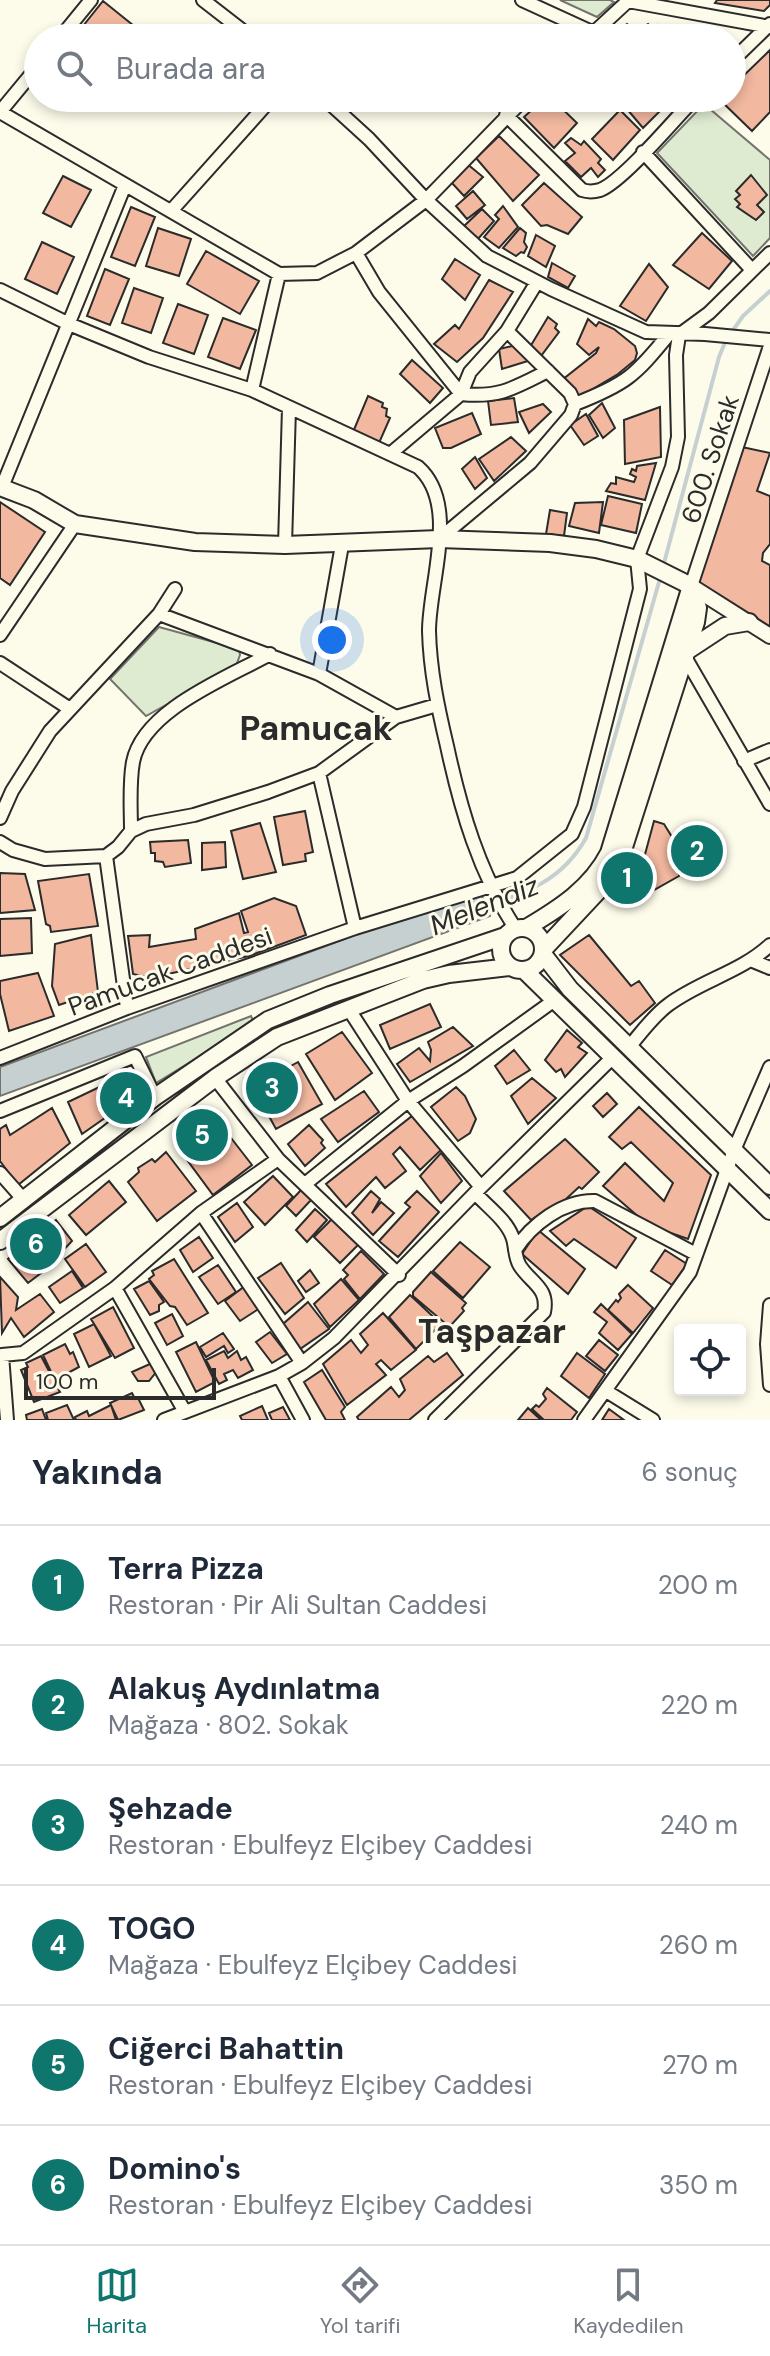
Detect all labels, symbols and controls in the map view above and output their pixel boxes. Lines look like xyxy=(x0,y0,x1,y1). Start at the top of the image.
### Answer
search box xyxy=(24,24,746,112)
icon: search xyxy=(52,46,96,90)
text: Burada ara xyxy=(116,49,266,88)
street label: 600. Sokak xyxy=(673,390,747,528)
your location xyxy=(312,620,352,660)
district label: Pamucak xyxy=(240,706,393,751)
pin: 2 xyxy=(671,821,723,881)
pin: 1 xyxy=(601,848,653,908)
water label: Melendiz xyxy=(424,867,544,944)
street label: Pamucak Caddesi xyxy=(63,918,277,1024)
pin: 3 xyxy=(246,1058,298,1118)
pin: 4 xyxy=(100,1068,152,1128)
pin: 5 xyxy=(176,1105,228,1165)
pin: 6 xyxy=(10,1214,62,1274)
district label: Taşpazar xyxy=(418,1309,566,1354)
map controls xyxy=(674,1324,746,1396)
button: locate xyxy=(674,1324,746,1396)
scale bar xyxy=(24,1364,216,1400)
text: 100 m xyxy=(36,1367,98,1396)
text: Yakında xyxy=(32,1450,163,1495)
text: 6 sonuç xyxy=(642,1455,738,1489)
text: Terra Pizza xyxy=(108,1549,264,1588)
text: 1 xyxy=(53,1568,63,1602)
text: 200 m xyxy=(658,1568,738,1602)
text: Restoran · Pir Ali Sultan Caddesi xyxy=(108,1588,487,1622)
text: Alakuş Aydınlatma xyxy=(108,1669,380,1708)
text: 2 xyxy=(50,1688,66,1722)
text: 220 m xyxy=(660,1688,738,1722)
text: Mağaza · 802. Sokak xyxy=(108,1708,349,1742)
text: Şehzade xyxy=(108,1789,233,1828)
text: 3 xyxy=(50,1808,66,1842)
text: 240 m xyxy=(660,1808,738,1842)
text: Restoran · Ebulfeyz Elçibey Caddesi xyxy=(108,1828,532,1862)
text: TOGO xyxy=(108,1909,196,1948)
text: 4 xyxy=(50,1928,66,1962)
text: 260 m xyxy=(659,1928,738,1962)
text: Mağaza · Ebulfeyz Elçibey Caddesi xyxy=(108,1948,517,1982)
text: Ciğerci Bahattin xyxy=(108,2029,344,2068)
text: 5 xyxy=(50,2048,66,2082)
text: 270 m xyxy=(662,2048,738,2082)
text: Restoran · Ebulfeyz Elçibey Caddesi xyxy=(108,2068,532,2102)
text: Domino's xyxy=(108,2149,241,2188)
text: 6 xyxy=(50,2168,66,2202)
text: 350 m xyxy=(659,2168,738,2202)
text: Restoran · Ebulfeyz Elçibey Caddesi xyxy=(108,2188,532,2222)
tab: Harita xyxy=(86,2263,147,2340)
tab: Yol tarifi xyxy=(320,2263,401,2340)
tab: Kaydedilen xyxy=(573,2263,684,2340)

